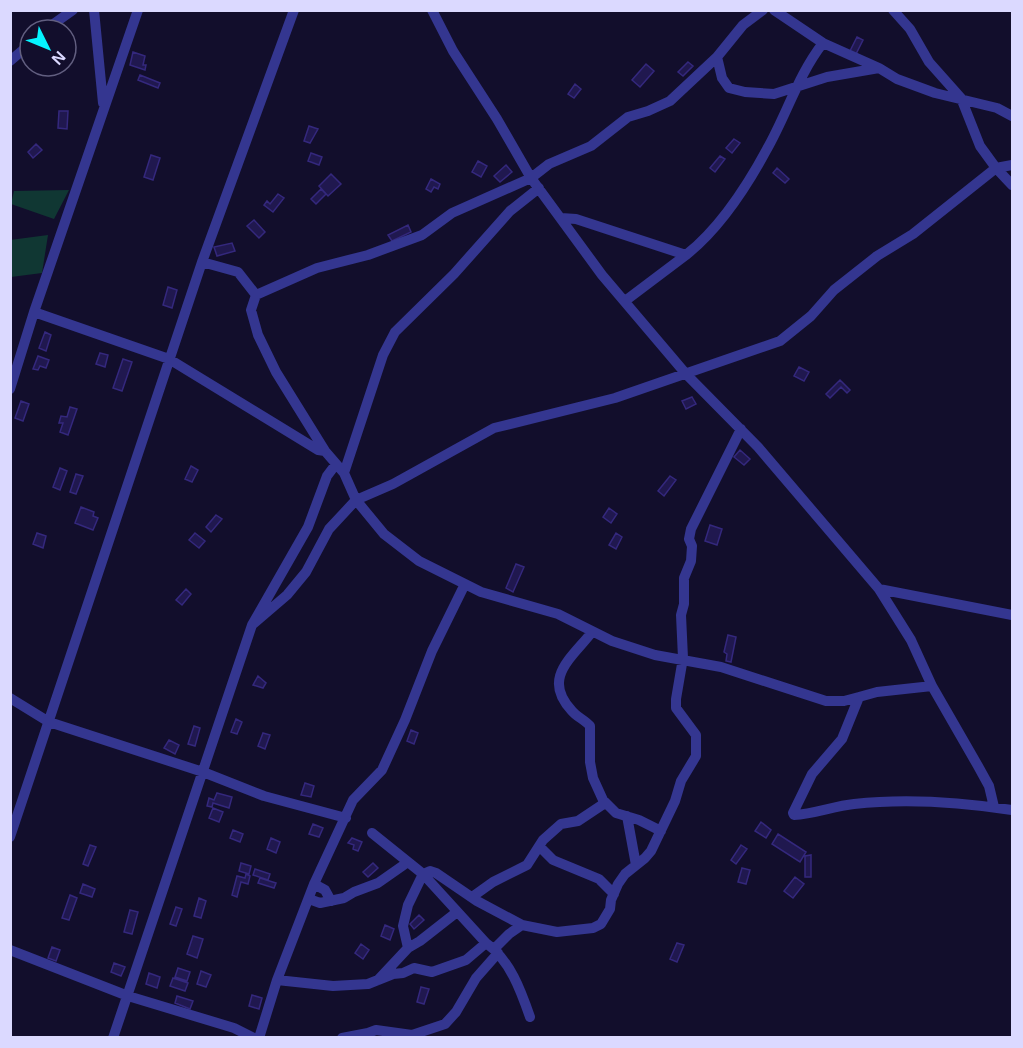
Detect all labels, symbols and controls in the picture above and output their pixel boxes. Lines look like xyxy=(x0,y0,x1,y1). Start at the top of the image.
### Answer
north arrow xyxy=(18,18,78,78)
text: N xyxy=(48,48,69,68)

